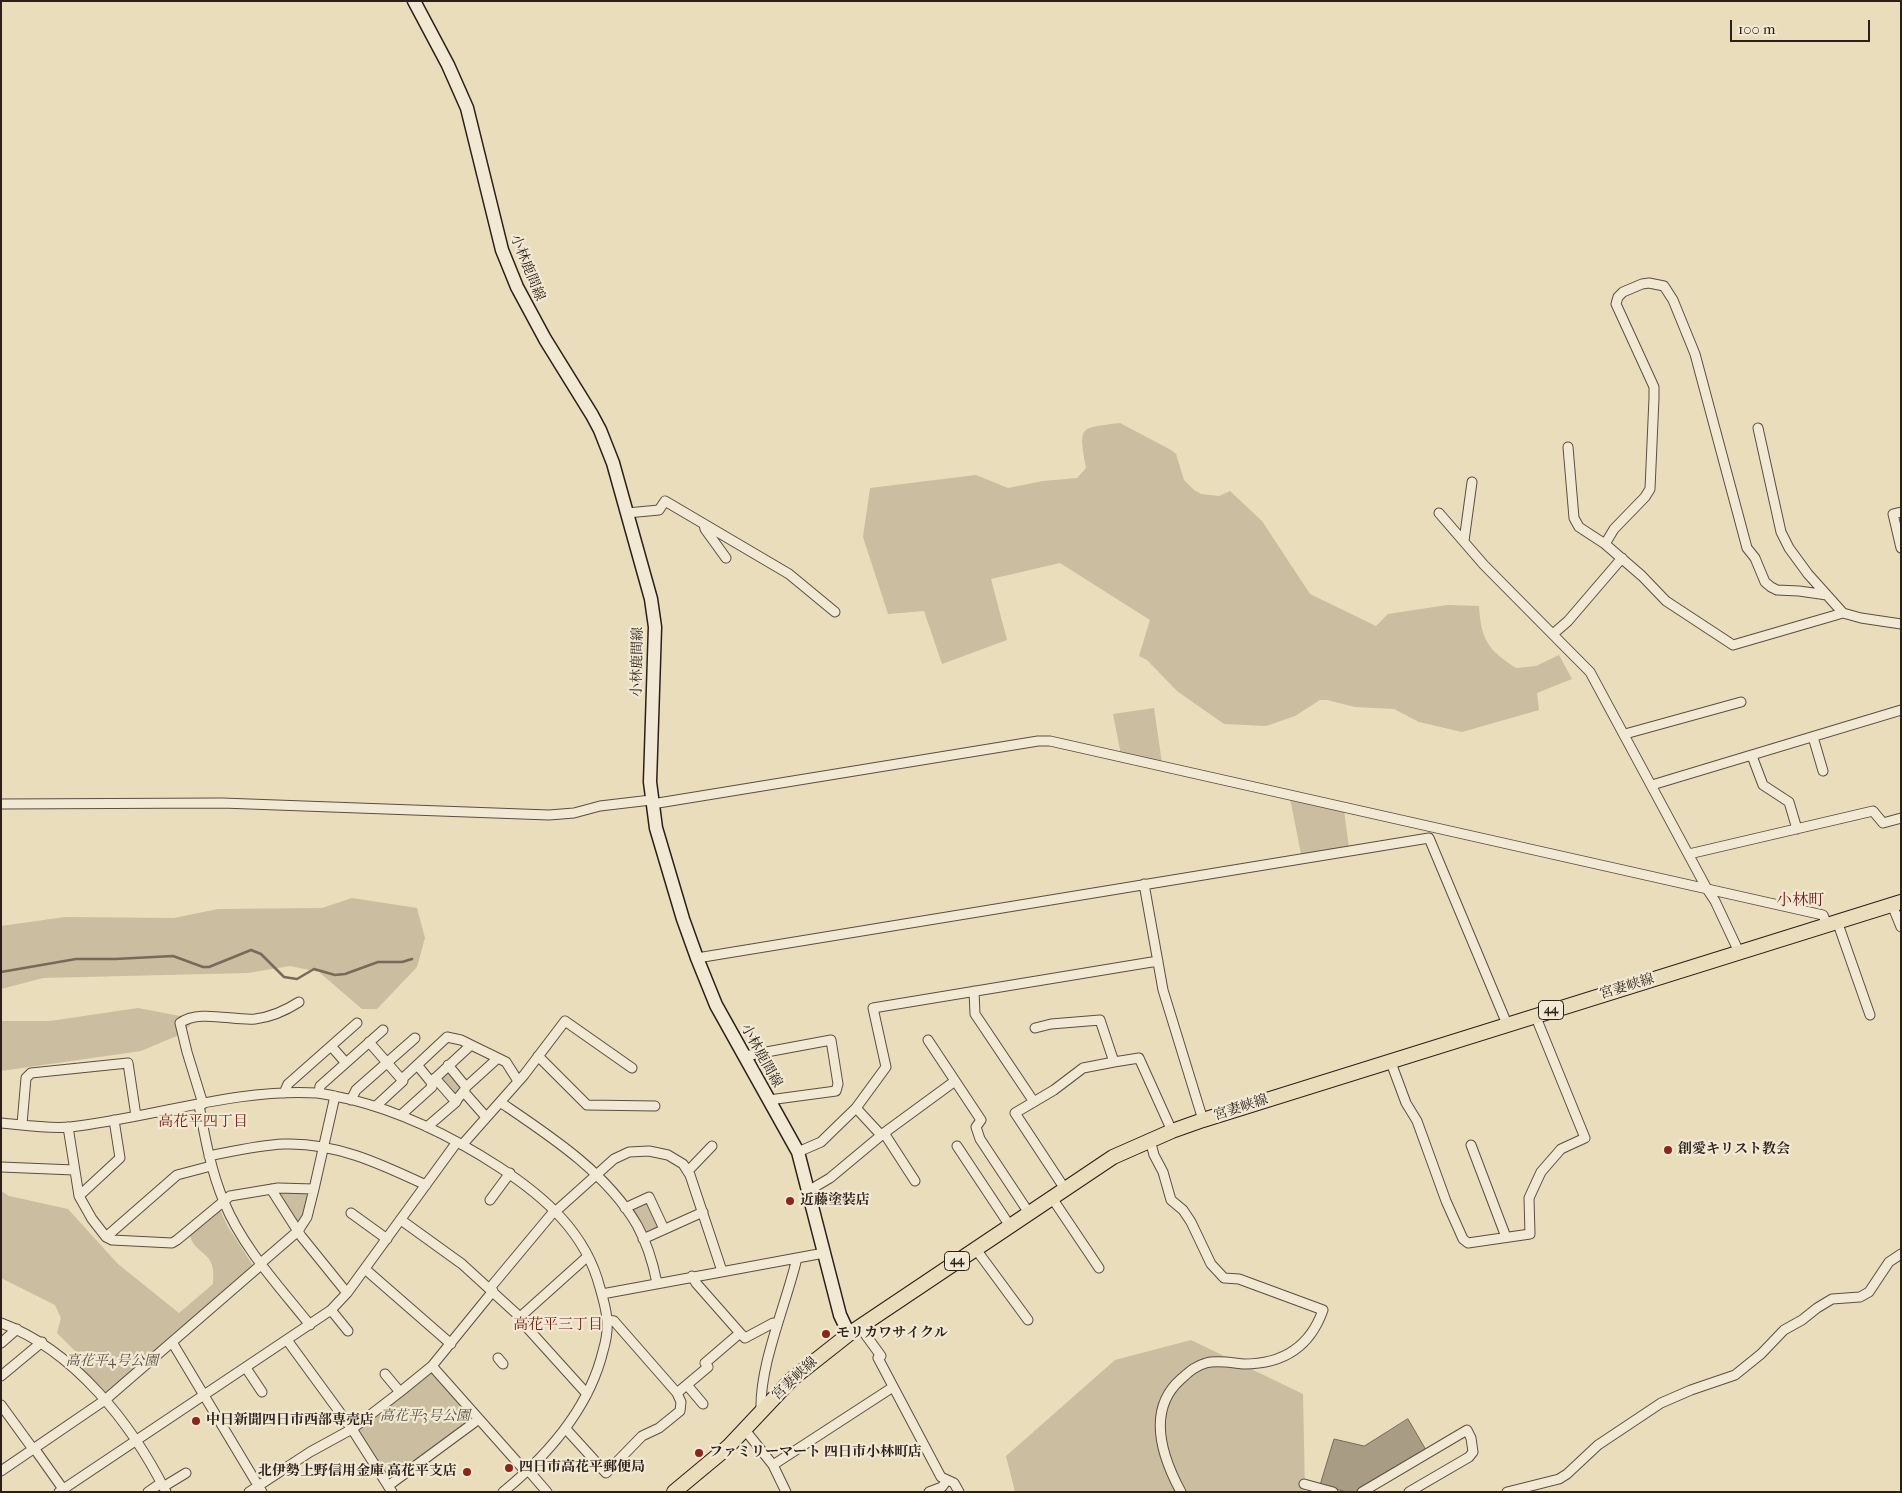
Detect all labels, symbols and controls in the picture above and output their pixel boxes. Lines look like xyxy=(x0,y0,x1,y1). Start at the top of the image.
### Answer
scale bar xyxy=(1732,10,1872,42)
text: 100 m xyxy=(1738,20,1776,38)
street label: 小林鹿間線 xyxy=(506,232,548,304)
street label: 小林鹿間線 xyxy=(629,627,647,697)
district label: 小林町 xyxy=(1776,891,1824,911)
street label: 宮妻峡線 xyxy=(1598,971,1656,1003)
road number: 44 xyxy=(1538,1000,1564,1020)
street label: 小林鹿間線 xyxy=(737,1021,785,1091)
street label: 宮妻峡線 xyxy=(1212,1091,1270,1125)
district label: 高花平四丁目 xyxy=(158,1113,248,1131)
place label: 創愛キリスト教会 xyxy=(1678,1142,1790,1158)
marker: 創愛キリスト教会 xyxy=(1662,1144,1674,1156)
place label: 近藤塗装店 xyxy=(800,1193,870,1209)
marker: 近藤塗装店 xyxy=(784,1195,796,1207)
road number: 44 xyxy=(944,1252,970,1270)
district label: 高花平三丁目 xyxy=(513,1316,603,1334)
place label: モリカワサイクル xyxy=(836,1326,948,1342)
marker: モリカワサイクル xyxy=(820,1328,832,1340)
park label: 高花平4号公園 xyxy=(66,1354,158,1370)
street label: 宮妻峡線 xyxy=(769,1354,821,1404)
park label: 高花平3号公園 xyxy=(380,1409,470,1425)
place label: 中日新聞四日市西部専売店 xyxy=(206,1413,374,1429)
marker: 中日新聞四日市西部専売店 xyxy=(190,1415,202,1427)
place label: ファミリーマート 四日市小林町店 xyxy=(709,1445,922,1461)
marker: ファミリーマート 四日市小林町店 xyxy=(693,1447,705,1459)
place label: 四日市高花平郵便局 xyxy=(519,1460,645,1476)
marker: 四日市高花平郵便局 xyxy=(503,1462,515,1474)
place label: 北伊勢上野信用金庫 高花平支店 xyxy=(258,1464,457,1480)
marker: 北伊勢上野信用金庫 高花平支店 xyxy=(461,1466,473,1478)

